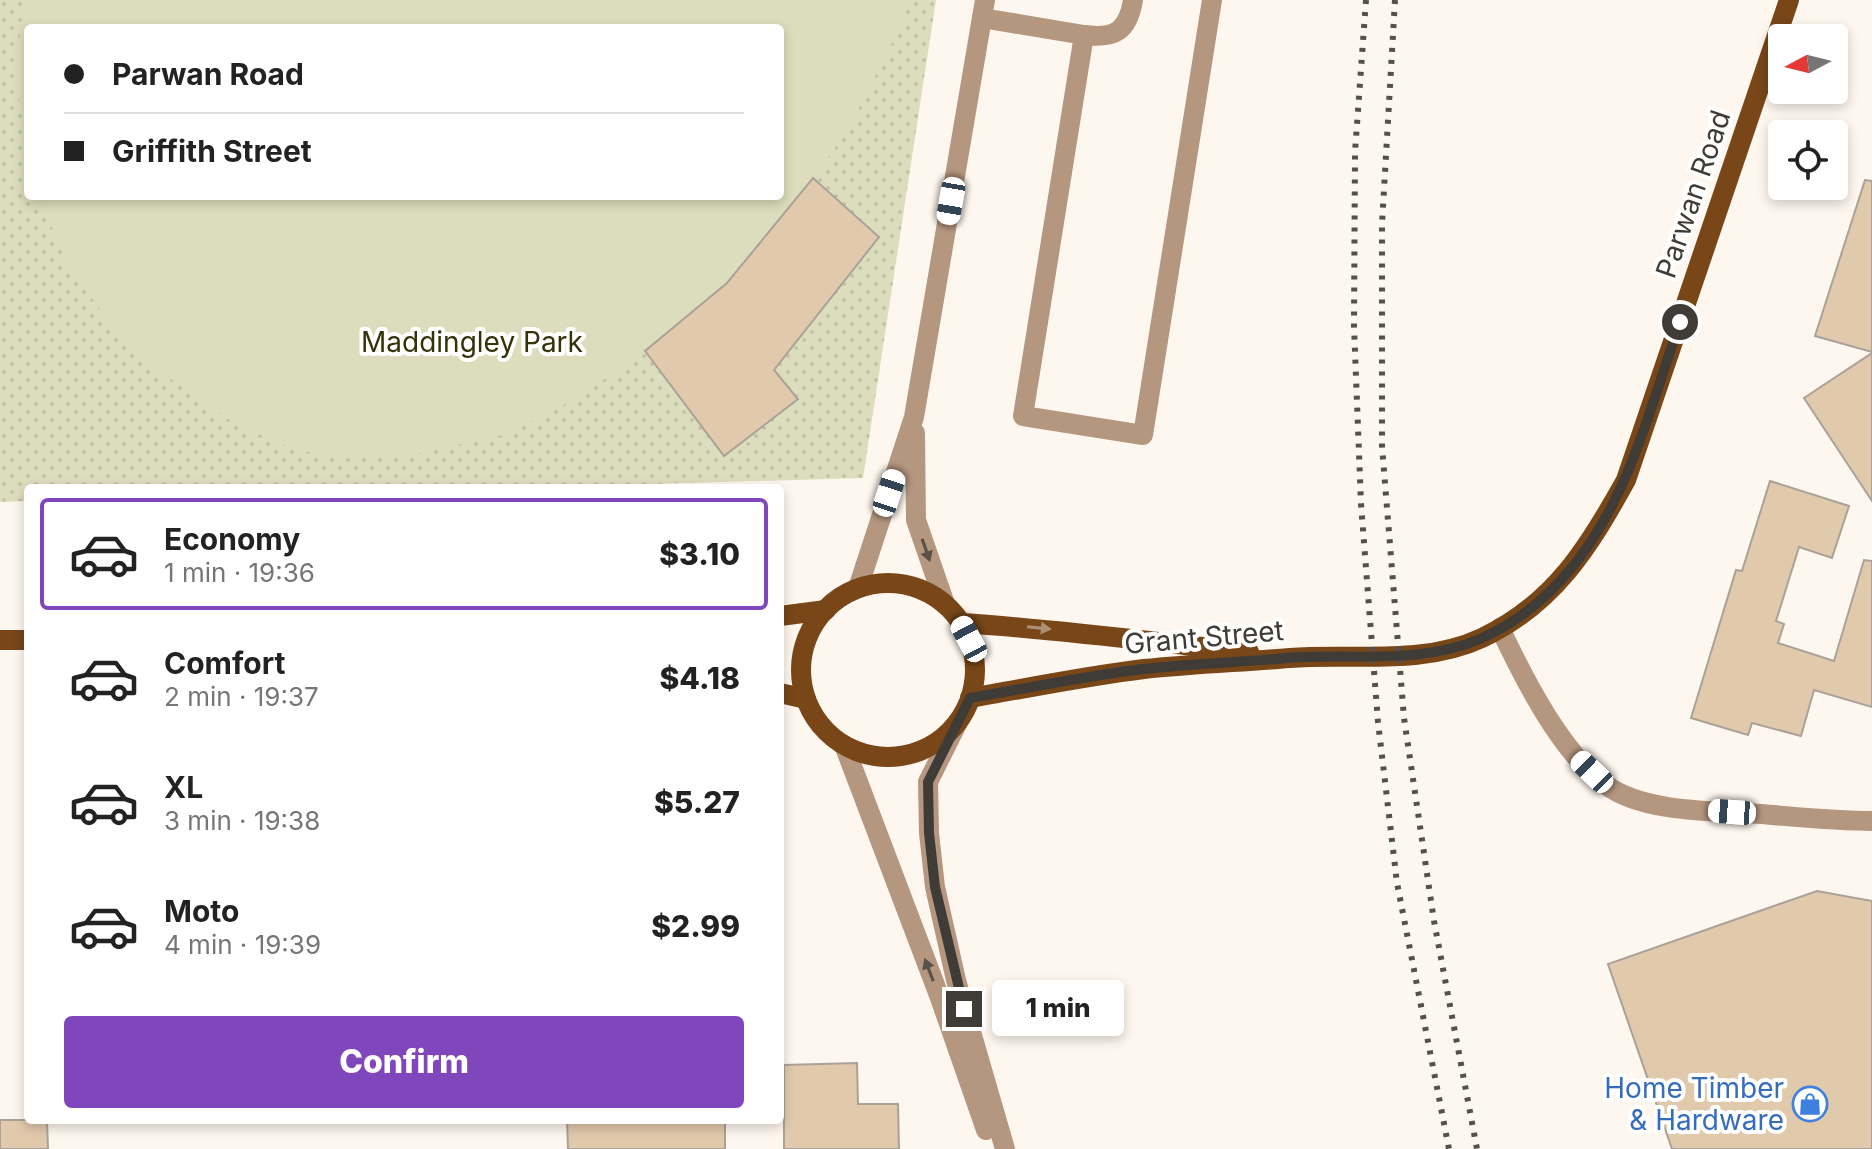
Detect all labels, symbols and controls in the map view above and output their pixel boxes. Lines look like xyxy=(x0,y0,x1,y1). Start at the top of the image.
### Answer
north arrow xyxy=(1768,24,1848,104)
map controls xyxy=(1768,24,1848,200)
text: Parwan Road xyxy=(112,56,304,92)
street label: Parwan Road xyxy=(1648,106,1738,282)
button: locate xyxy=(1768,120,1848,200)
text: Griffith Street xyxy=(112,133,312,169)
car xyxy=(935,175,967,227)
route start xyxy=(1662,304,1698,340)
park label: Maddingley Park xyxy=(361,325,583,359)
car xyxy=(870,466,908,520)
icon: car xyxy=(68,518,140,590)
text: Economy xyxy=(164,521,300,557)
text: $3.10 xyxy=(659,536,740,572)
one-way arrow xyxy=(921,538,933,562)
text: 1 min · 19:36 xyxy=(164,557,315,588)
car xyxy=(947,612,991,666)
street label: Grant Street xyxy=(1123,613,1285,661)
one-way arrow xyxy=(1027,622,1052,635)
icon: car xyxy=(68,642,140,714)
text: Comfort xyxy=(164,645,285,681)
text: $4.18 xyxy=(660,660,740,696)
text: 2 min · 19:37 xyxy=(164,681,319,712)
car xyxy=(1566,747,1618,797)
icon: car xyxy=(68,766,140,838)
text: XL xyxy=(164,769,203,805)
text: $5.27 xyxy=(654,784,740,820)
car xyxy=(1707,798,1757,826)
text: 3 min · 19:38 xyxy=(164,805,320,836)
icon: car xyxy=(68,890,140,962)
text: Moto xyxy=(164,893,239,929)
text: $2.99 xyxy=(651,908,740,944)
text: 4 min · 19:39 xyxy=(164,929,321,960)
one-way arrow xyxy=(922,958,935,982)
callout: 1 min xyxy=(992,981,1124,1037)
route end xyxy=(946,991,982,1027)
text: 1 min xyxy=(1025,992,1091,1023)
button: Confirm xyxy=(64,1016,744,1108)
place label: Home Timber & Hardware xyxy=(1604,1071,1784,1137)
shop icon: Home Timber & Hardware xyxy=(1791,1085,1829,1123)

